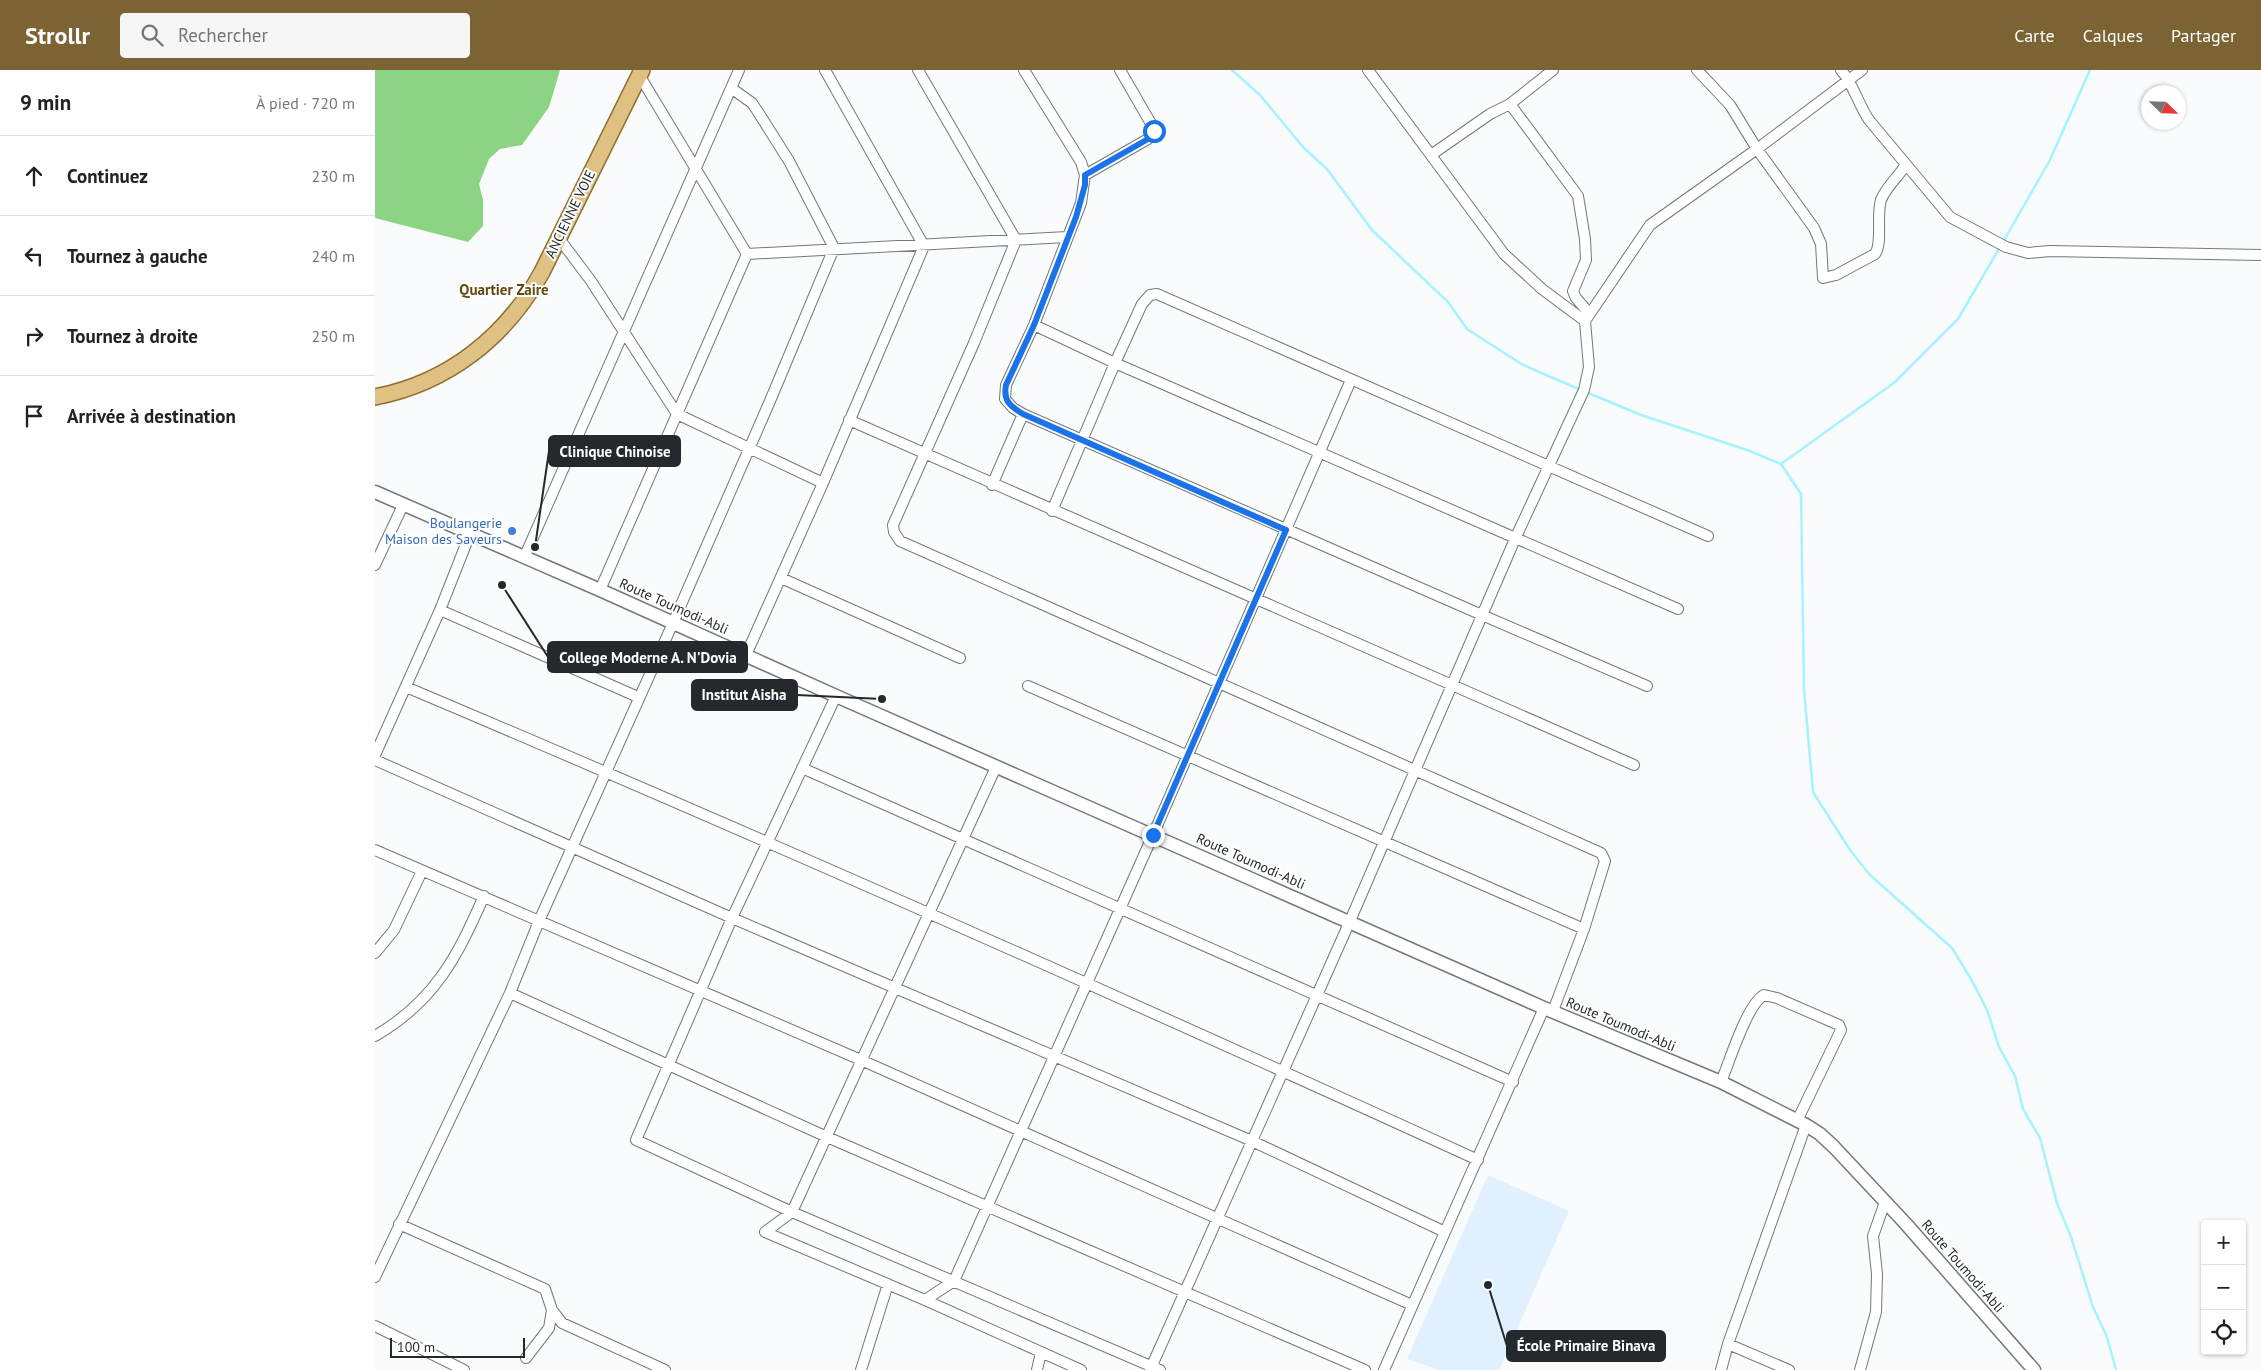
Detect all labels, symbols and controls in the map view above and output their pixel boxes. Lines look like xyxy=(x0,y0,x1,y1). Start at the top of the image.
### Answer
search box xyxy=(120,13,470,58)
text: Strollr xyxy=(25,20,90,51)
icon: search xyxy=(138,21,166,49)
text: Rechercher xyxy=(178,23,268,47)
text: Carte xyxy=(2014,24,2055,47)
text: Calques xyxy=(2083,24,2143,47)
text: Partager xyxy=(2171,24,2236,47)
north arrow xyxy=(2141,85,2186,130)
text: 9 min xyxy=(20,89,71,116)
text: À pied · 720 m xyxy=(256,93,355,113)
route start xyxy=(1143,120,1166,143)
icon: ahead xyxy=(20,162,48,190)
text: Continuez xyxy=(67,164,148,188)
text: 230 m xyxy=(312,166,355,186)
street label: ANCIENNE VOIE xyxy=(541,167,599,261)
icon: left xyxy=(20,242,48,270)
text: Tournez à gauche xyxy=(67,244,208,268)
text: 240 m xyxy=(312,246,355,266)
district label: Quartier Zaire xyxy=(459,280,549,299)
icon: right xyxy=(20,322,48,350)
text: Tournez à droite xyxy=(67,324,198,348)
text: 250 m xyxy=(312,326,355,346)
icon: arrive xyxy=(20,402,48,430)
text: Arrivée à destination xyxy=(67,404,236,428)
callout: Clinique Chinoise xyxy=(549,436,680,466)
text: Clinique Chinoise xyxy=(559,442,671,461)
place label: Boulangerie Maison des Saveurs xyxy=(385,514,502,548)
marker: Boulangerie Maison des Saveurs xyxy=(506,525,518,537)
street label: Route Toumodi-Abli xyxy=(617,574,731,638)
callout: College Moderne A. N'Dovia xyxy=(548,642,747,672)
text: College Moderne A. N'Dovia xyxy=(559,648,737,667)
callout: Institut Aisha xyxy=(692,680,797,710)
text: Institut Aisha xyxy=(702,685,786,704)
route end xyxy=(1142,824,1165,847)
street label: Route Toumodi-Abli xyxy=(1194,829,1308,893)
street label: Route Toumodi-Abli xyxy=(1563,993,1679,1055)
street label: Route Toumodi-Abli xyxy=(1918,1216,2008,1316)
map controls xyxy=(2201,1220,2246,1355)
button: + xyxy=(2201,1220,2246,1265)
button: − xyxy=(2201,1265,2246,1310)
button: locate xyxy=(2201,1310,2246,1355)
callout: École Primaire Binava xyxy=(1507,1331,1665,1361)
scale bar xyxy=(390,1335,525,1358)
text: École Primaire Binava xyxy=(1517,1336,1655,1355)
text: 100 m xyxy=(397,1338,435,1356)

